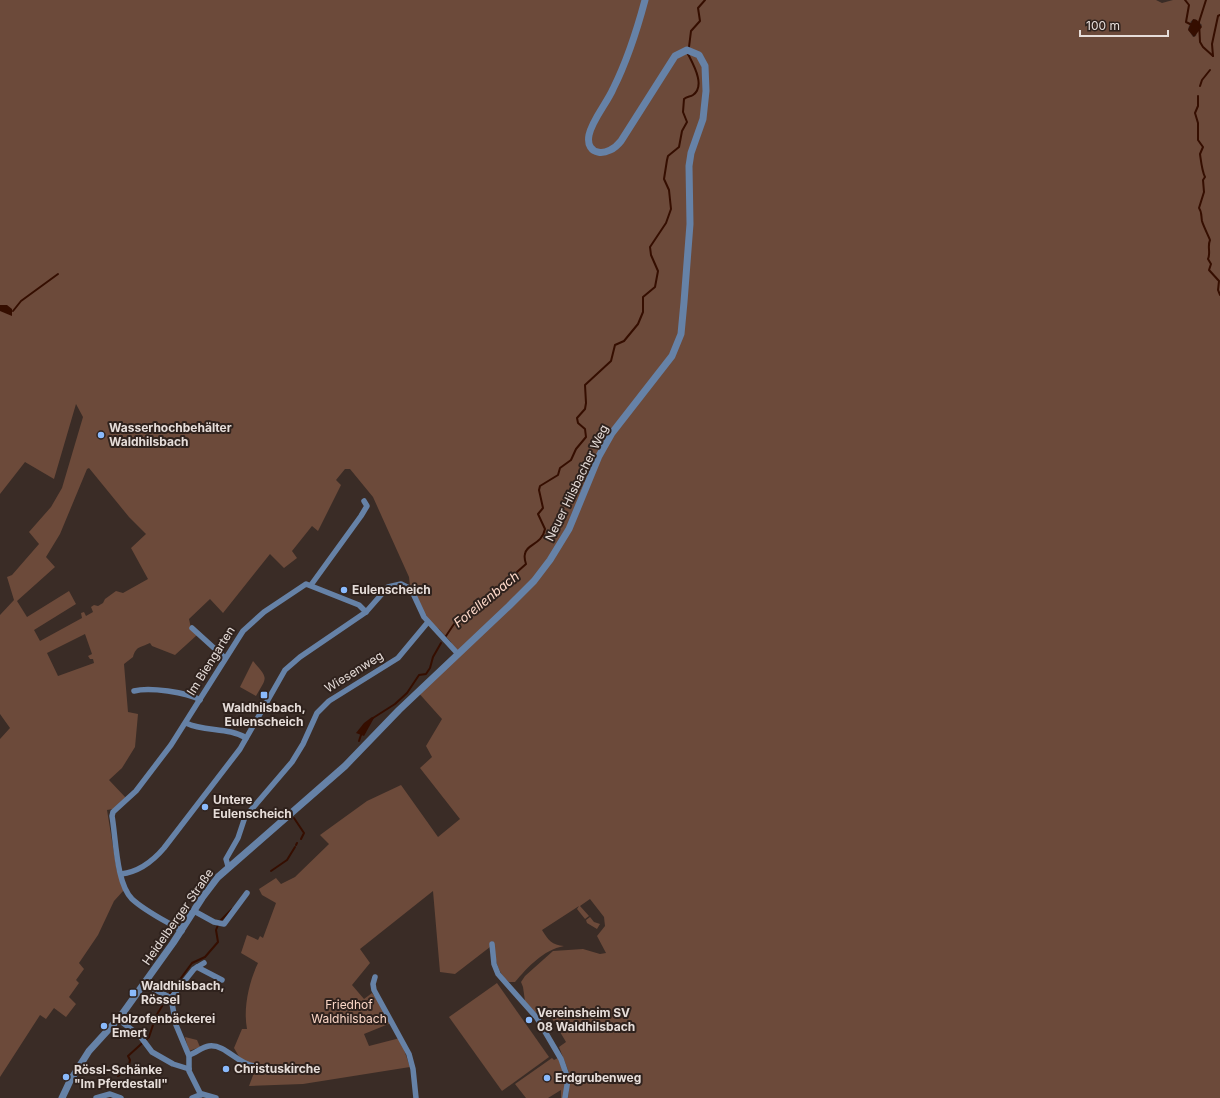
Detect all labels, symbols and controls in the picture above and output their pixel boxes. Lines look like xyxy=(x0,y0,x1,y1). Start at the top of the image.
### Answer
scale bar xyxy=(1080,12,1168,38)
text: 100 m xyxy=(1086,18,1120,33)
place label: Wasserhochbehälter Waldhilsbach xyxy=(109,420,232,449)
street label: Neuer Hilsbacher Weg xyxy=(542,422,611,543)
marker: Wasserhochbehälter Waldhilsbach xyxy=(96,430,106,440)
water label: Forellenbach xyxy=(450,568,522,630)
place label: Eulenscheich xyxy=(352,582,431,597)
marker: Eulenscheich xyxy=(339,585,349,595)
street label: Im Biengarten xyxy=(183,623,238,698)
street label: Wiesenweg xyxy=(322,648,386,695)
marker: Waldhilsbach, Eulenscheich xyxy=(259,690,269,700)
place label: Waldhilsbach, Eulenscheich xyxy=(222,700,306,729)
place label: Untere Eulenscheich xyxy=(213,792,292,821)
marker: Untere Eulenscheich xyxy=(200,802,210,812)
street label: Heidelberger Straße xyxy=(139,866,217,968)
place label: Waldhilsbach, Rössel xyxy=(141,978,224,1007)
marker: Waldhilsbach, Rössel xyxy=(128,988,138,998)
park label: Friedhof Waldhilsbach xyxy=(311,997,387,1026)
place label: Vereinsheim SV 08 Waldhilsbach xyxy=(537,1005,635,1034)
place label: Holzofenbäckerei Emert xyxy=(112,1011,215,1040)
marker: Vereinsheim SV 08 Waldhilsbach xyxy=(524,1015,534,1025)
marker: Holzofenbäckerei Emert xyxy=(99,1021,109,1031)
place label: Christuskirche xyxy=(234,1061,320,1076)
place label: Rössl-Schänke "Im Pferdestall" xyxy=(74,1062,168,1091)
marker: Christuskirche xyxy=(221,1064,231,1074)
place label: Erdgrubenweg xyxy=(555,1070,641,1085)
marker: Rössl-Schänke "Im Pferdestall" xyxy=(61,1072,71,1082)
marker: Erdgrubenweg xyxy=(542,1073,552,1083)

